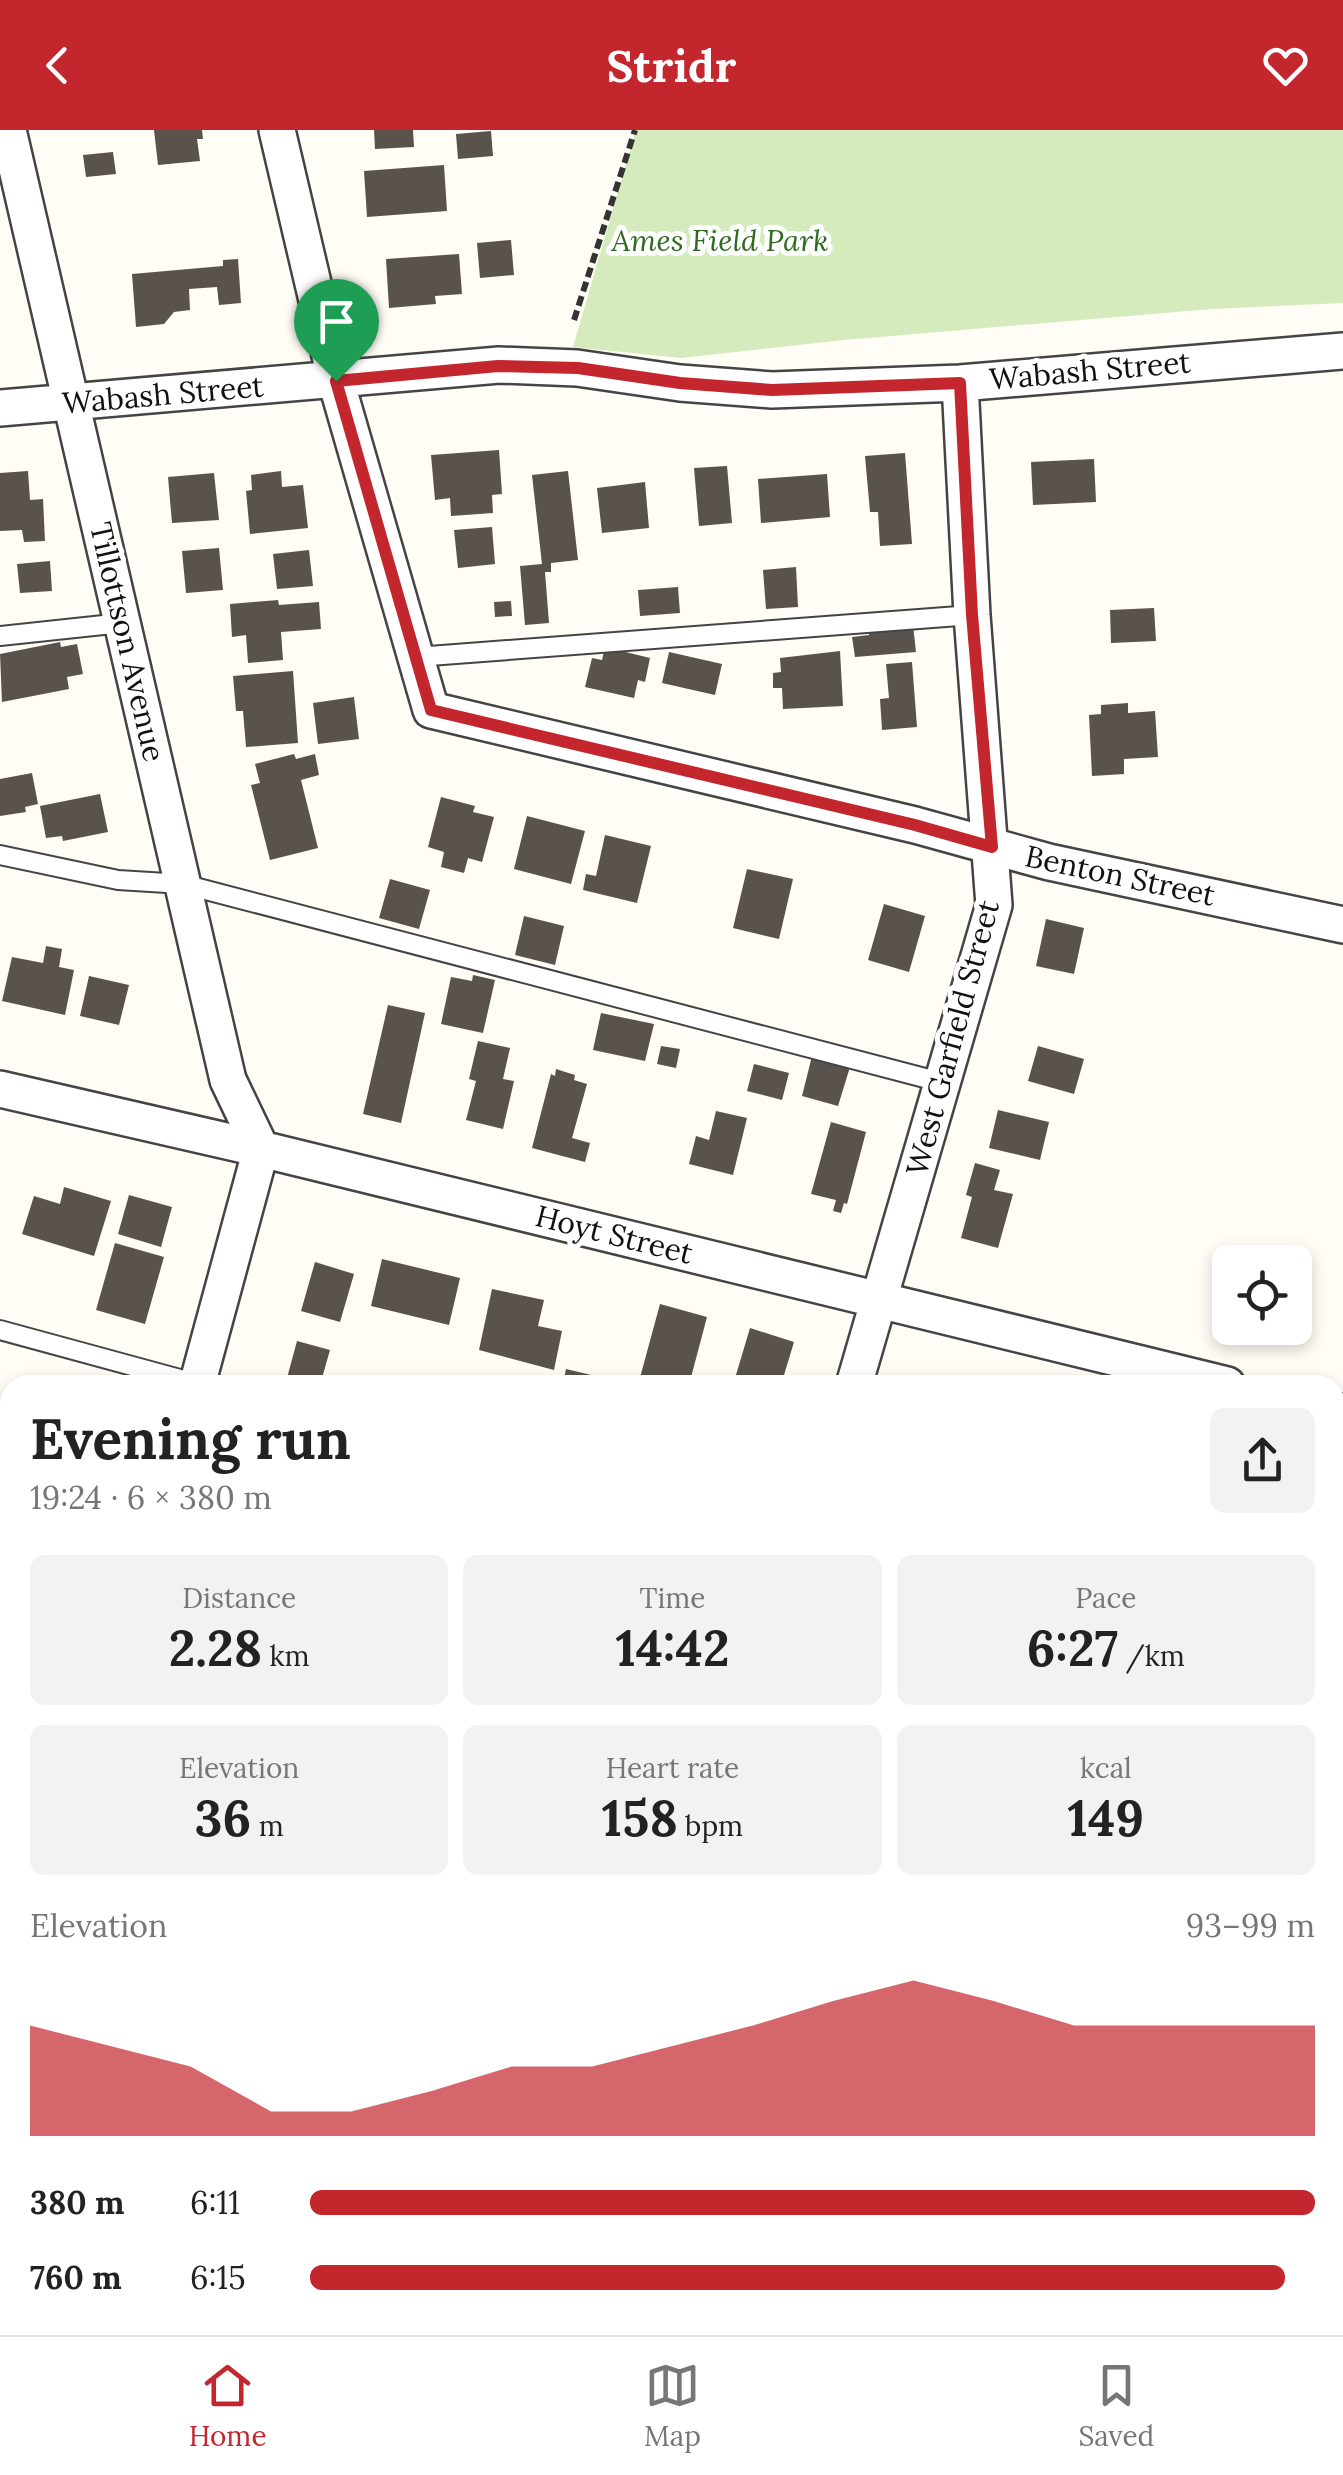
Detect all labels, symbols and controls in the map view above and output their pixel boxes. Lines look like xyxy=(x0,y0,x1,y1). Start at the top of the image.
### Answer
text: Stridr xyxy=(607,37,736,94)
icon: back xyxy=(30,38,85,93)
icon: heart xyxy=(1258,38,1313,93)
park label: Ames Field Park xyxy=(610,221,829,259)
pin xyxy=(294,279,379,382)
icon: arrive xyxy=(309,294,364,349)
street label: Wabash Street xyxy=(988,342,1193,398)
street label: Wabash Street xyxy=(61,366,266,422)
street label: Tillottson Avenue xyxy=(82,518,174,765)
street label: Benton Street xyxy=(1022,836,1219,914)
street label: West Garfield Street xyxy=(897,895,1007,1180)
street label: Hoyt Street xyxy=(531,1196,697,1273)
map controls xyxy=(1212,1245,1312,1345)
button: locate xyxy=(1212,1245,1312,1345)
text: Evening run xyxy=(30,1404,351,1474)
button: share xyxy=(1210,1408,1315,1513)
text: 19:24 · 6 × 380 m xyxy=(30,1477,272,1518)
text: Distance xyxy=(182,1580,296,1616)
text: Time xyxy=(639,1580,705,1616)
text: Pace xyxy=(1075,1580,1136,1616)
text: 2.28 xyxy=(169,1616,262,1680)
text: 14:42 xyxy=(615,1616,730,1680)
text: 6:27 xyxy=(1027,1616,1118,1680)
text: km xyxy=(262,1638,310,1674)
text: /km xyxy=(1118,1638,1185,1674)
text: Elevation xyxy=(179,1750,299,1786)
text: Heart rate xyxy=(606,1750,739,1786)
text: kcal xyxy=(1080,1750,1132,1786)
text: 36 xyxy=(195,1786,251,1850)
text: 158 xyxy=(602,1786,678,1850)
text: 149 xyxy=(1068,1786,1144,1850)
text: m xyxy=(251,1808,284,1844)
text: bpm xyxy=(678,1808,743,1844)
text: Elevation xyxy=(30,1905,167,1946)
text: 93–99 m xyxy=(1186,1905,1315,1946)
text: 380 m xyxy=(30,2182,124,2223)
text: 6:11 xyxy=(190,2182,240,2223)
text: 760 m xyxy=(30,2257,122,2298)
text: 6:15 xyxy=(190,2257,246,2298)
tab: Home xyxy=(189,2358,267,2454)
tab: Map xyxy=(644,2358,701,2454)
tab: Saved xyxy=(1078,2358,1154,2454)

